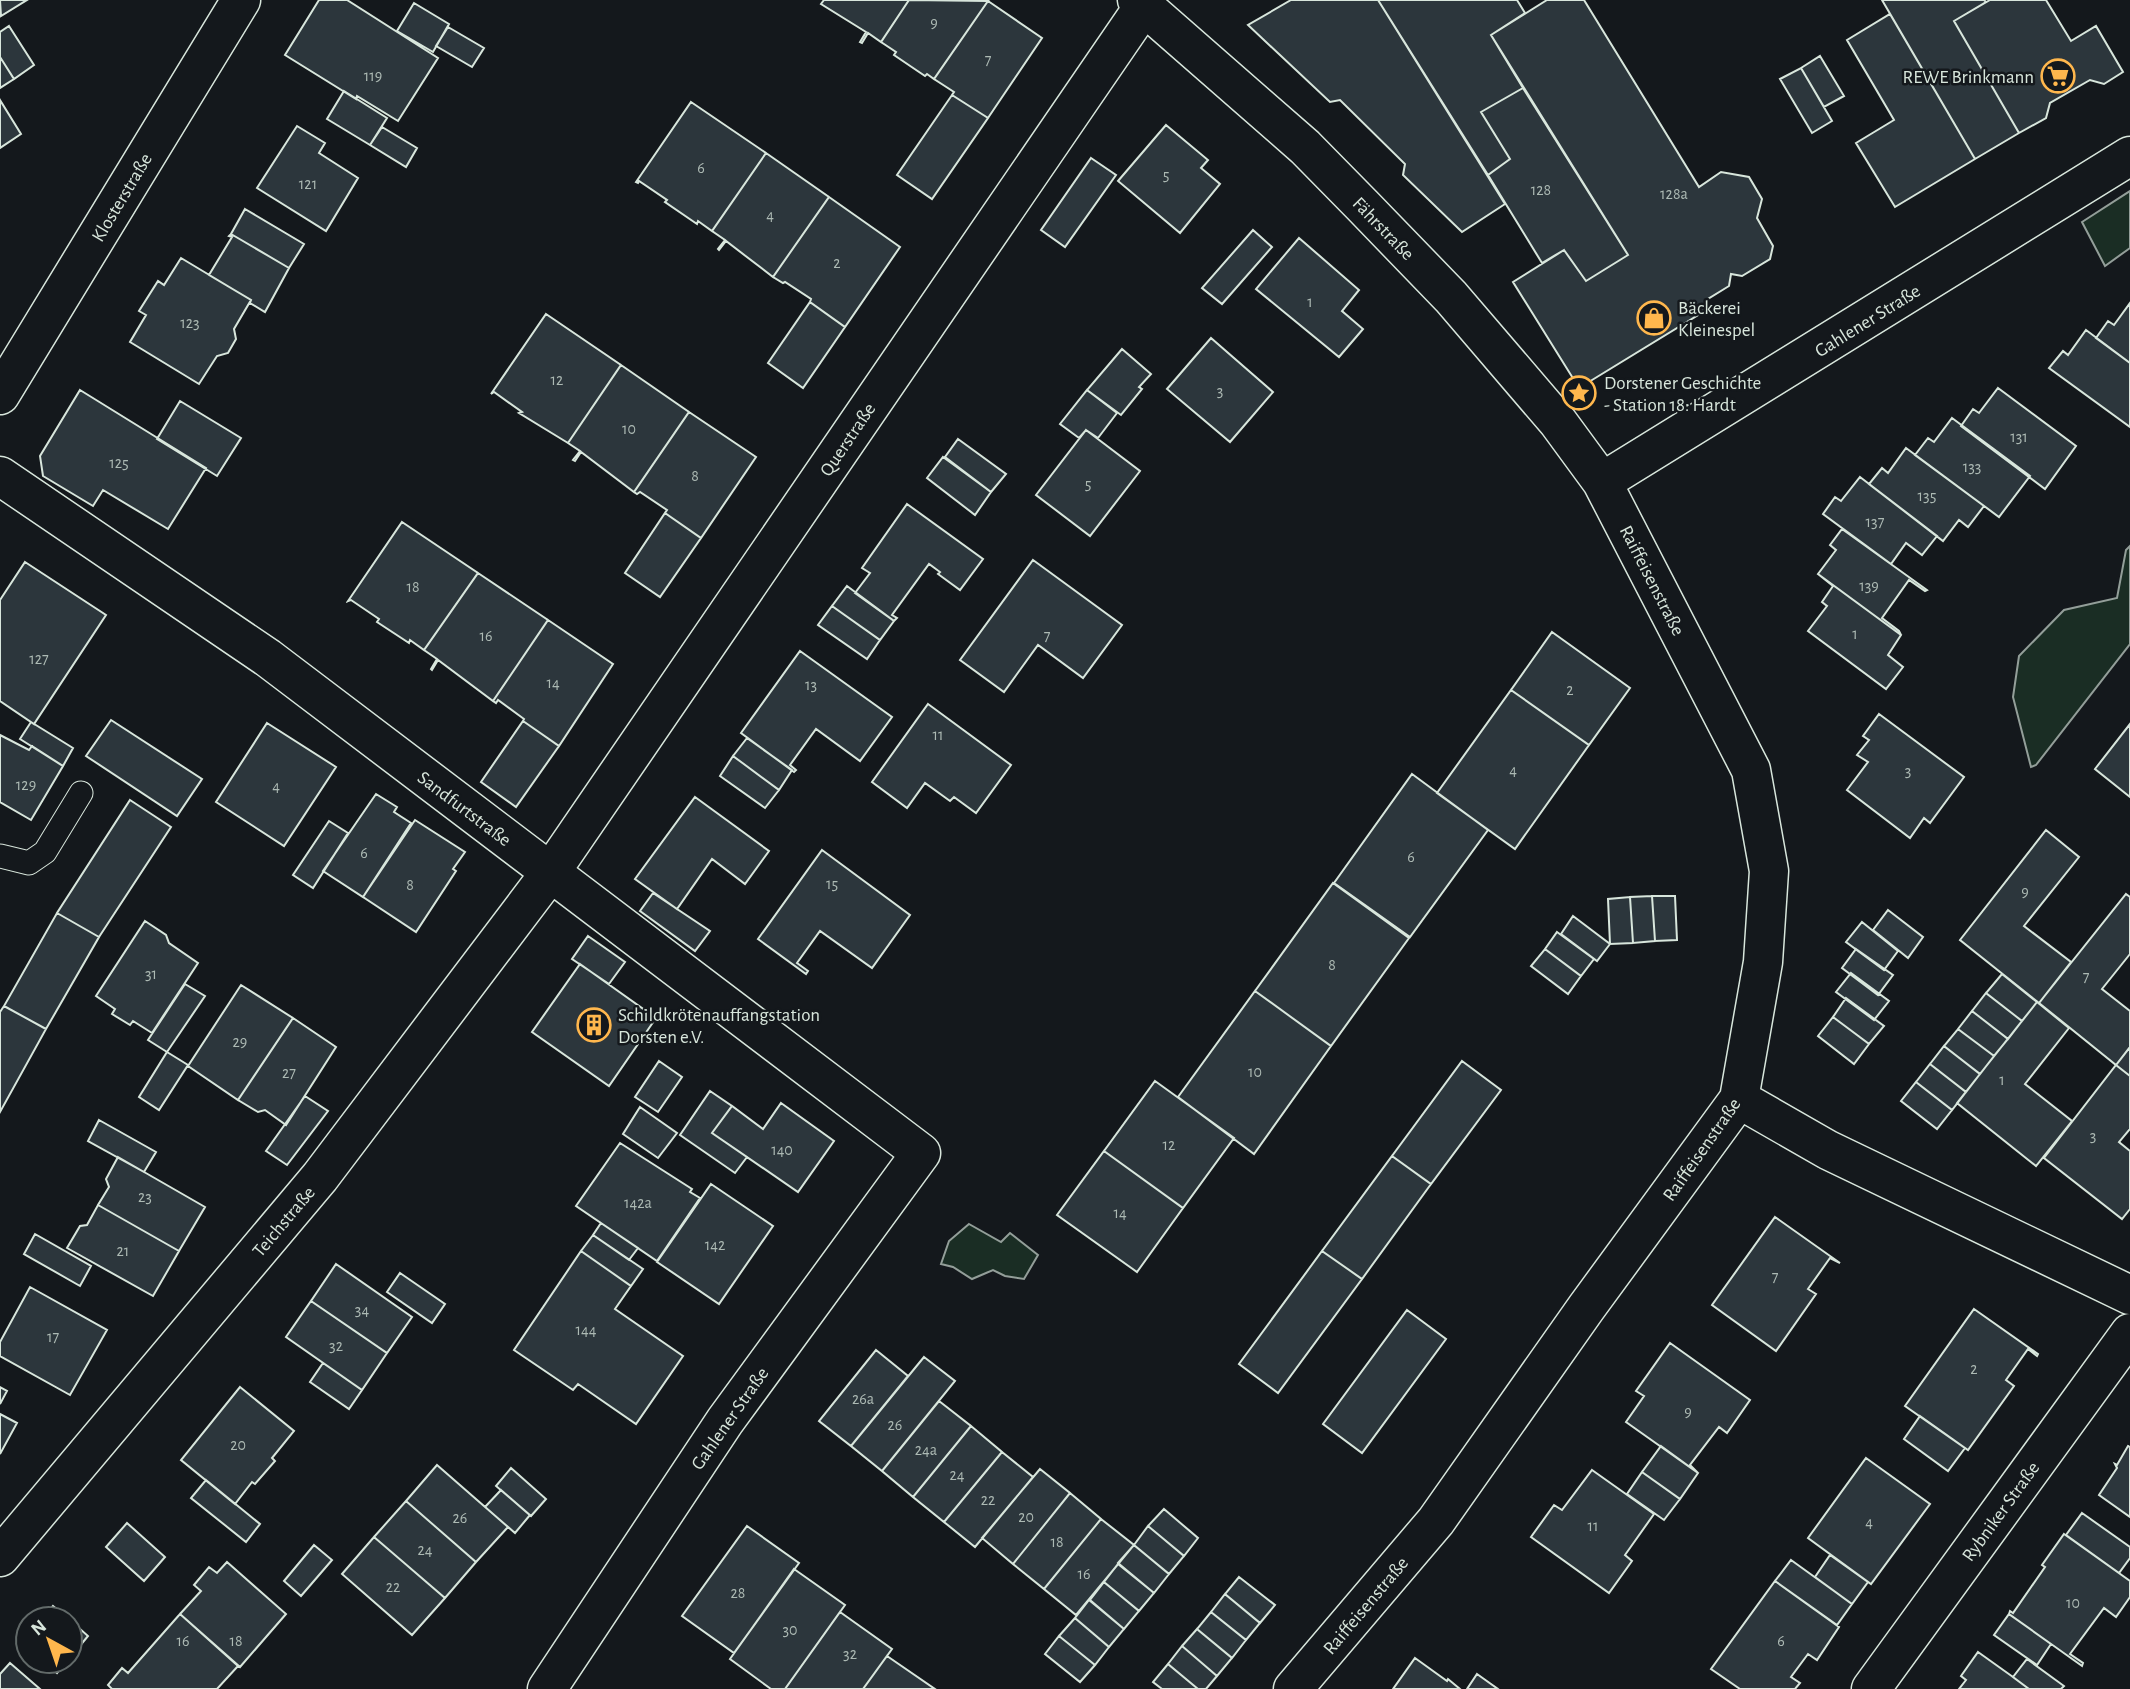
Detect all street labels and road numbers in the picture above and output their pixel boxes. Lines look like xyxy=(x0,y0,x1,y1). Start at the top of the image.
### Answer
street label: Klosterstraße xyxy=(89,150,156,245)
street label: Fährstraße xyxy=(1349,194,1417,264)
street label: Gahlener Straße xyxy=(1812,281,1924,361)
street label: Querstraße xyxy=(817,400,880,480)
street label: Raiffeisenstraße xyxy=(1616,523,1688,639)
street label: Sandfurtstraße xyxy=(414,768,514,850)
street label: Raiffeisenstraße xyxy=(1660,1095,1745,1205)
street label: Teichstraße xyxy=(249,1183,319,1261)
street label: Gahlener Straße xyxy=(688,1364,772,1474)
street label: Rybniker Straße xyxy=(1959,1459,2043,1565)
street label: Raiffeisenstraße xyxy=(1320,1554,1412,1658)

